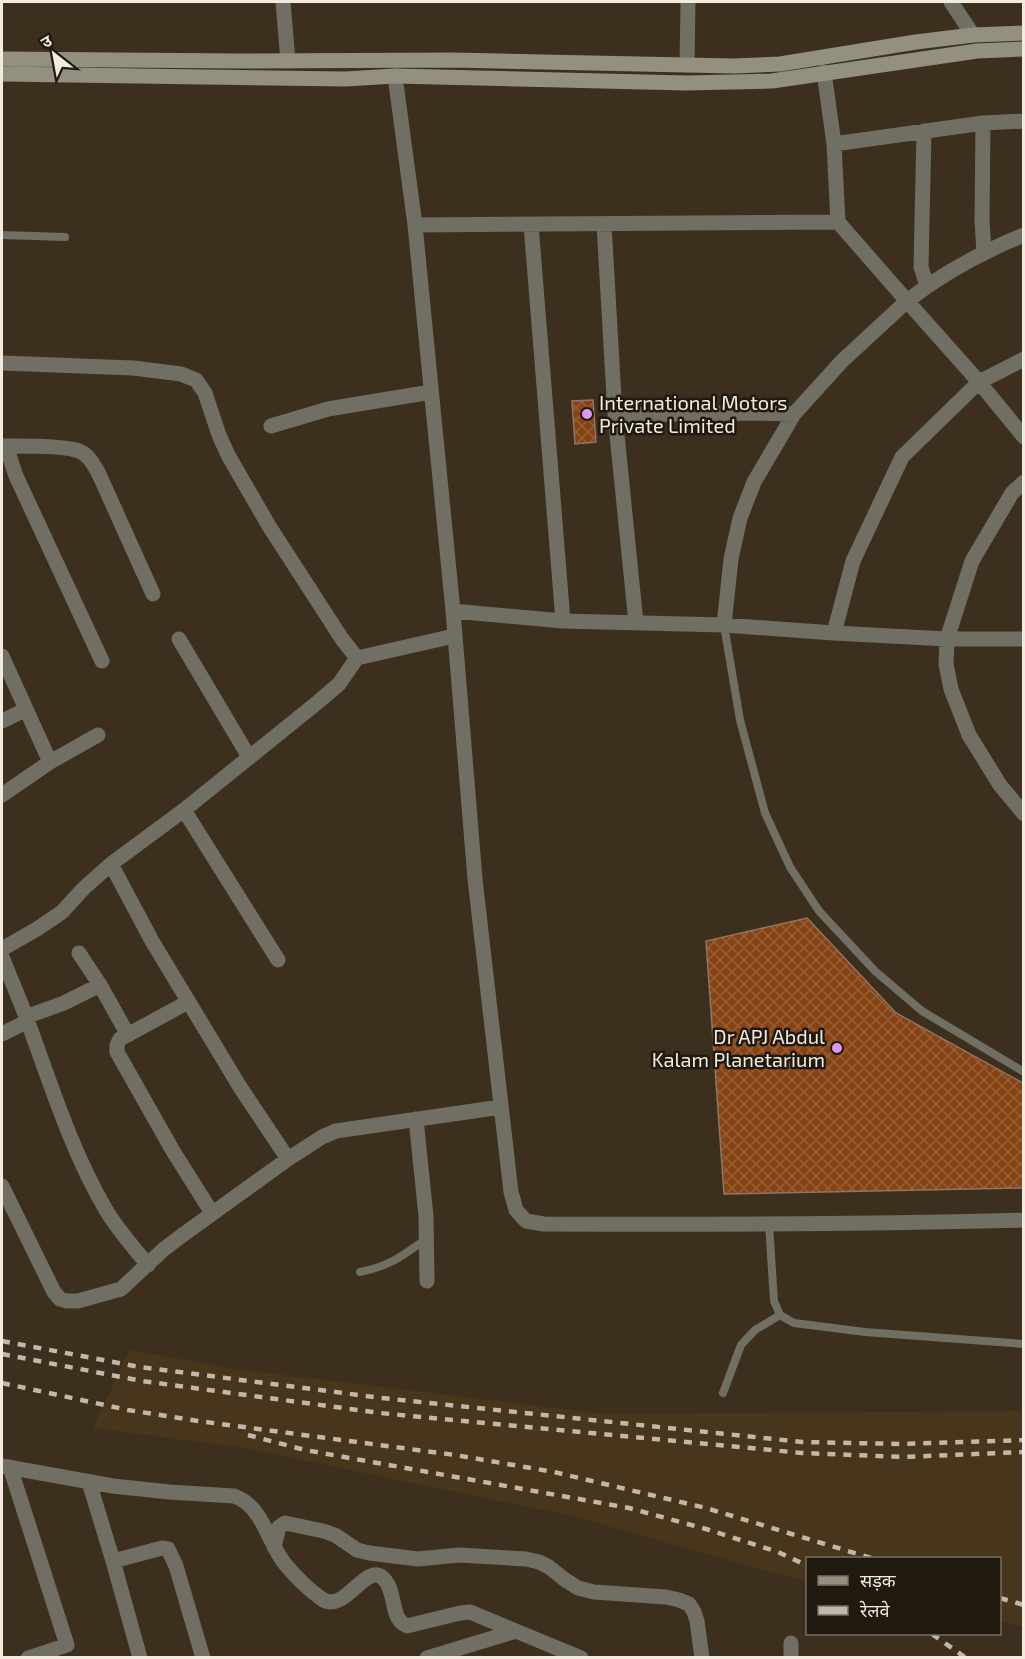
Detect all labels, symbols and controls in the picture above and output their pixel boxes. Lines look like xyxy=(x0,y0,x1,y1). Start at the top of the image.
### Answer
north arrow xyxy=(24,24,84,84)
text: उ xyxy=(37,30,55,51)
place label: International Motors Private Limited xyxy=(599,390,787,437)
marker: International Motors Private Limited xyxy=(580,407,594,421)
place label: Dr APJ Abdul Kalam Planetarium xyxy=(652,1024,825,1071)
marker: Dr APJ Abdul Kalam Planetarium xyxy=(830,1041,844,1055)
legend xyxy=(806,1557,1001,1635)
text: सड़क xyxy=(860,1569,897,1591)
text: रेलवे xyxy=(859,1599,891,1621)

